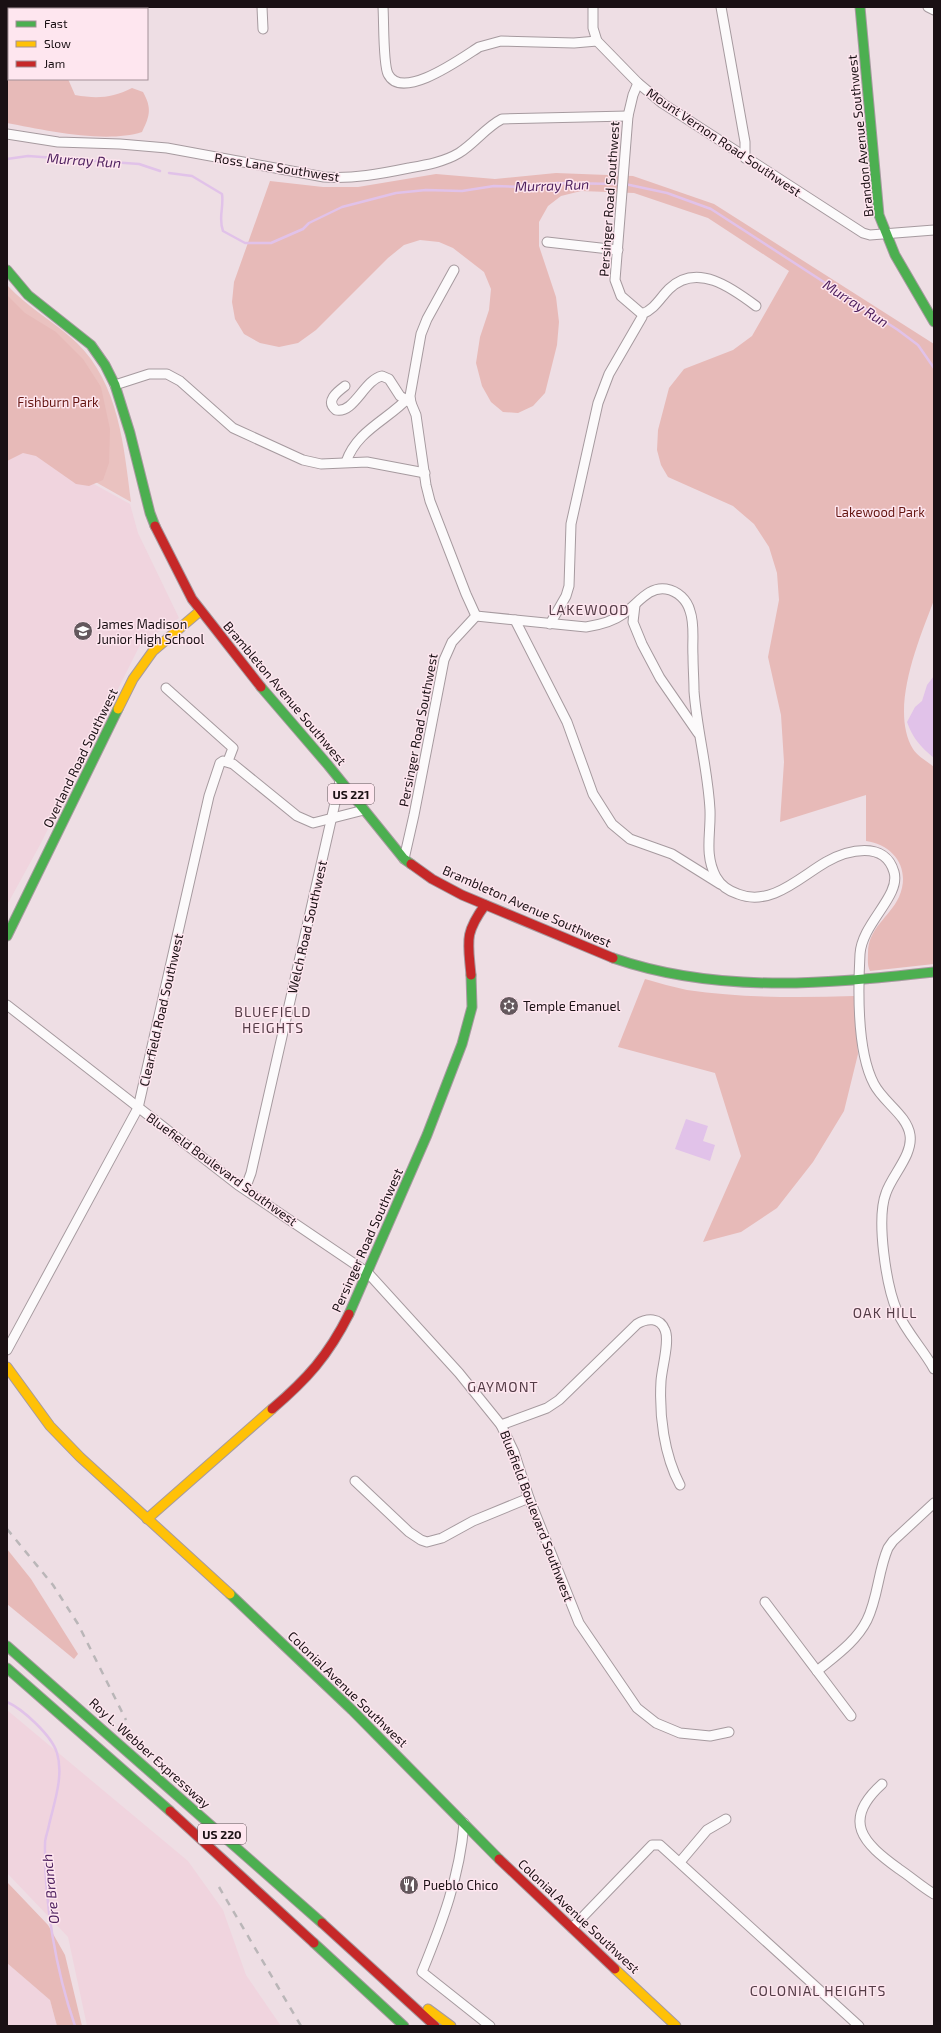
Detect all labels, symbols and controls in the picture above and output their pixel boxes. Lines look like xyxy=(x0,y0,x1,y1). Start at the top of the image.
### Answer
legend xyxy=(8,8,148,80)
text: Fast xyxy=(44,16,68,30)
text: Slow xyxy=(44,36,71,50)
street label: Brandon Avenue Southwest xyxy=(844,54,876,218)
text: Jam xyxy=(44,56,65,70)
street label: Mount Vernon Road Southwest xyxy=(644,84,804,200)
street label: Persinger Road Southwest xyxy=(596,121,622,277)
water label: Murray Run xyxy=(46,149,122,171)
street label: Ross Lane Southwest xyxy=(213,149,341,185)
water label: Murray Run xyxy=(514,175,590,195)
water label: Murray Run xyxy=(820,276,892,330)
park label: Fishburn Park xyxy=(17,394,99,410)
park label: Lakewood Park xyxy=(835,504,925,520)
district label: LAKEWOOD xyxy=(548,601,630,618)
place label: James Madison Junior High School xyxy=(97,616,204,647)
street label: Brambleton Avenue Southwest xyxy=(220,618,350,768)
school or university icon: James Madison Junior High School xyxy=(72,620,94,642)
street label: Persinger Road Southwest xyxy=(395,652,441,808)
street label: Overland Road Southwest xyxy=(39,686,121,830)
road number: US 221 xyxy=(328,784,374,804)
street label: Welch Road Southwest xyxy=(284,859,330,995)
street label: Brambleton Avenue Southwest xyxy=(440,862,614,951)
street label: Clearfield Road Southwest xyxy=(136,932,186,1088)
synagogue icon: Temple Emanuel xyxy=(498,995,520,1017)
place label: Temple Emanuel xyxy=(523,998,620,1014)
district label: BLUEFIELD HEIGHTS xyxy=(234,1003,312,1036)
street label: Bluefield Boulevard Southwest xyxy=(144,1109,300,1229)
street label: Persinger Road Southwest xyxy=(328,1166,406,1314)
district label: OAK HILL xyxy=(853,1304,917,1321)
district label: GAYMONT xyxy=(467,1378,539,1395)
street label: Bluefield Boulevard Southwest xyxy=(497,1428,577,1604)
street label: Colonial Avenue Southwest xyxy=(285,1628,411,1750)
street label: Roy L. Webber Expressway xyxy=(86,1694,214,1812)
road number: US 220 xyxy=(198,1824,246,1844)
water label: Ore Branch xyxy=(38,1853,62,1925)
street label: Colonial Avenue Southwest xyxy=(515,1855,643,1977)
restaurant icon: Pueblo Chico xyxy=(398,1874,420,1896)
place label: Pueblo Chico xyxy=(423,1877,498,1893)
district label: COLONIAL HEIGHTS xyxy=(750,1982,886,1999)

